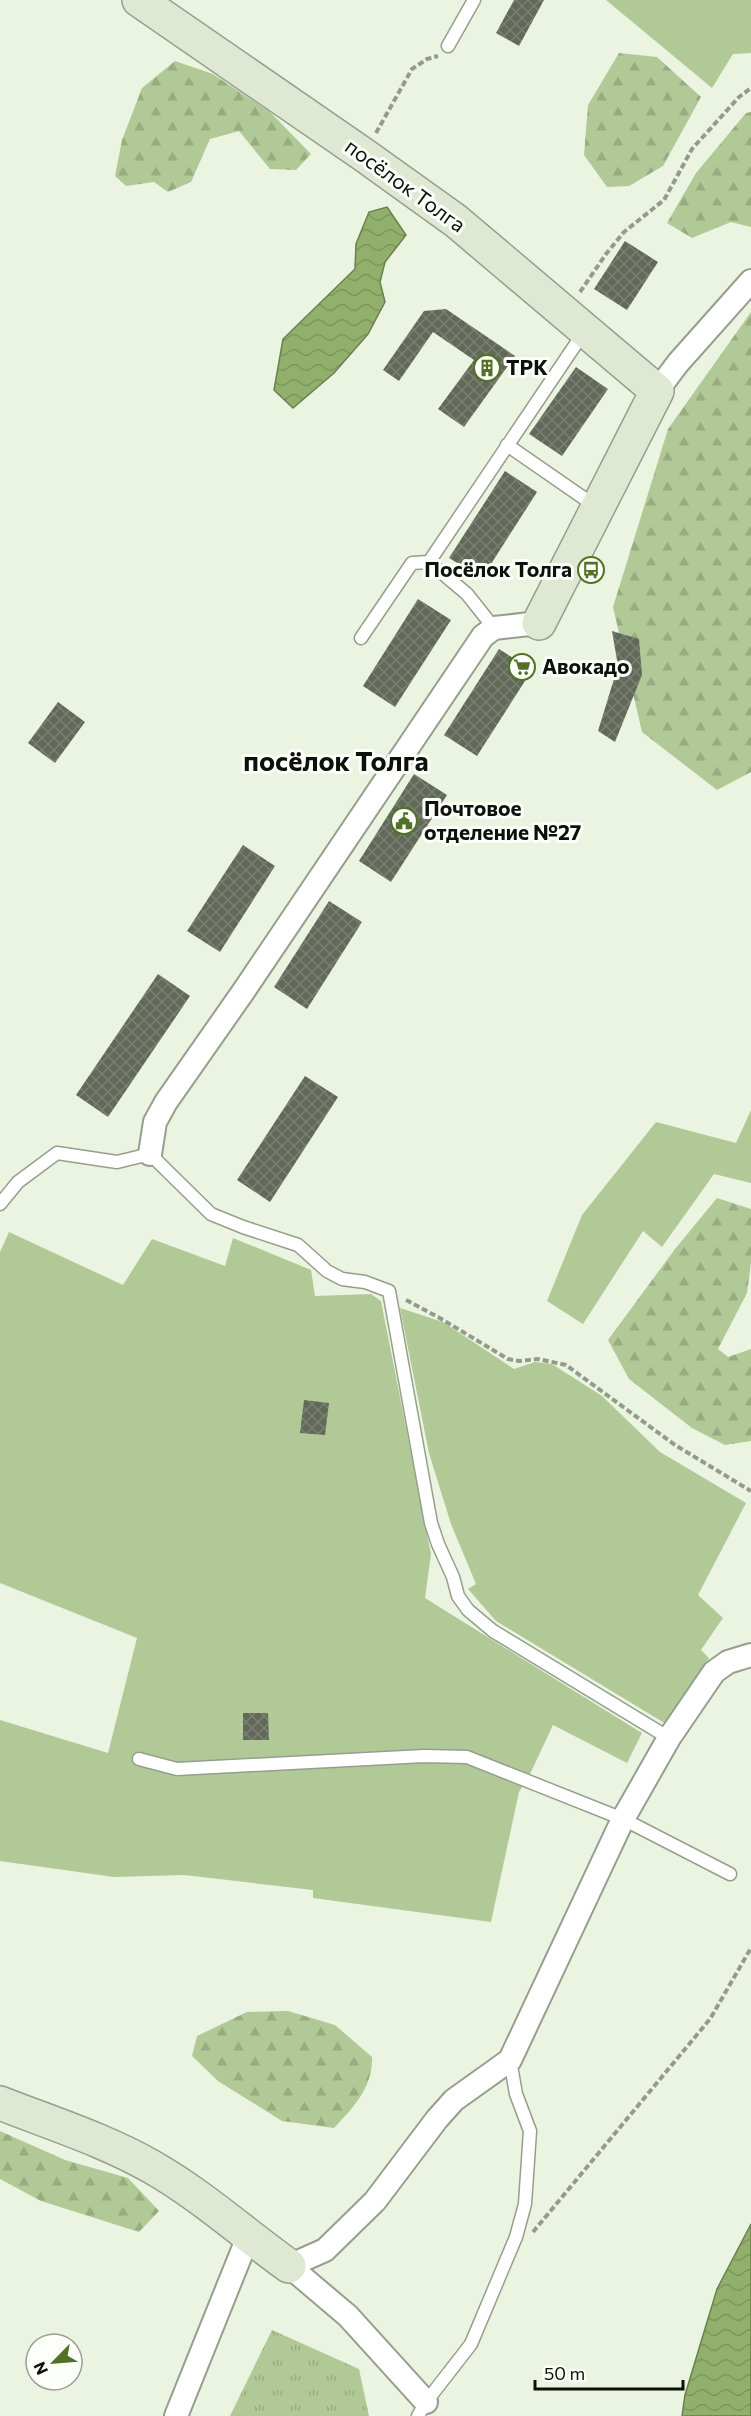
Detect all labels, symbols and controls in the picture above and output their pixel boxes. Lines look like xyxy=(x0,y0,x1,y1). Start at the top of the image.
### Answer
street label: посёлок Толга xyxy=(341,133,471,237)
building icon: ТРК xyxy=(472,353,502,383)
place label: ТРК xyxy=(506,354,548,379)
bus stop icon: Посёлок Толга xyxy=(576,555,606,585)
place label: Посёлок Толга xyxy=(424,556,572,581)
supermarket icon: Авокадо xyxy=(507,652,537,682)
place label: Авокадо xyxy=(542,653,630,678)
district label: посёлок Толга xyxy=(243,744,429,777)
place label: Почтовое отделение №27 xyxy=(424,795,581,844)
public building icon: Почтовое отделение №27 xyxy=(389,806,419,836)
north arrow xyxy=(24,2332,84,2392)
scale bar xyxy=(535,2353,684,2391)
text: N xyxy=(29,2359,51,2378)
text: 50 m xyxy=(544,2362,585,2384)

